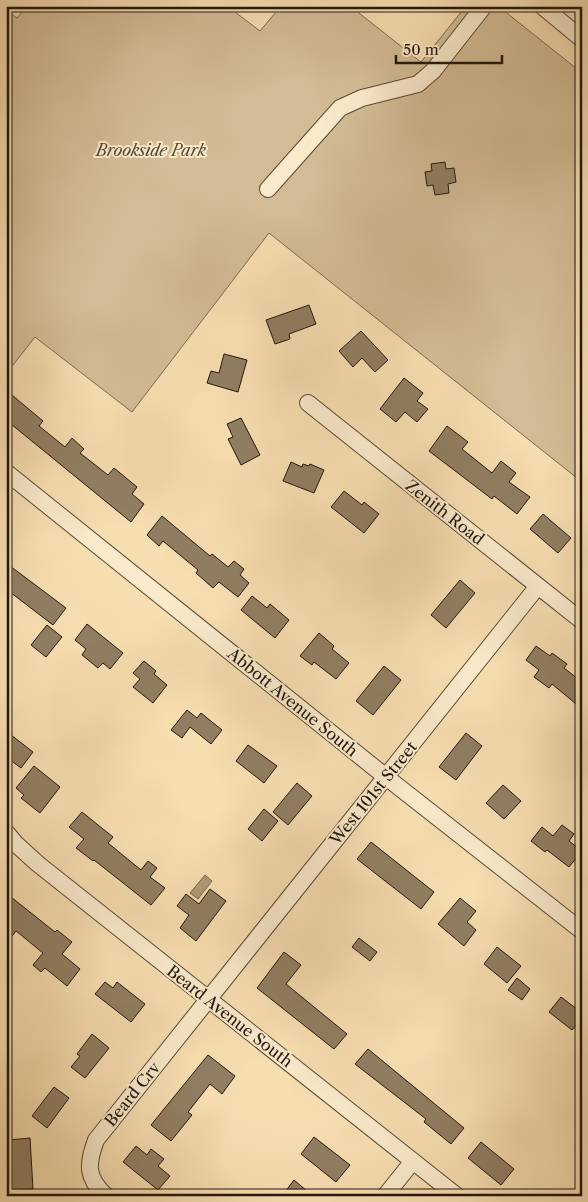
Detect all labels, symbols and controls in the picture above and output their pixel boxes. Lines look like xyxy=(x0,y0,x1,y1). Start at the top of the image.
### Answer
scale bar xyxy=(396,32,502,64)
text: 50 m xyxy=(403,40,439,59)
park label: Brookside Park xyxy=(94,140,207,160)
street label: Zenith Road xyxy=(402,475,488,549)
street label: Abbott Avenue South xyxy=(223,643,362,761)
street label: West 101st Street xyxy=(324,737,421,850)
street label: Beard Avenue South xyxy=(163,961,297,1071)
street label: Beard Crv xyxy=(100,1058,164,1130)

